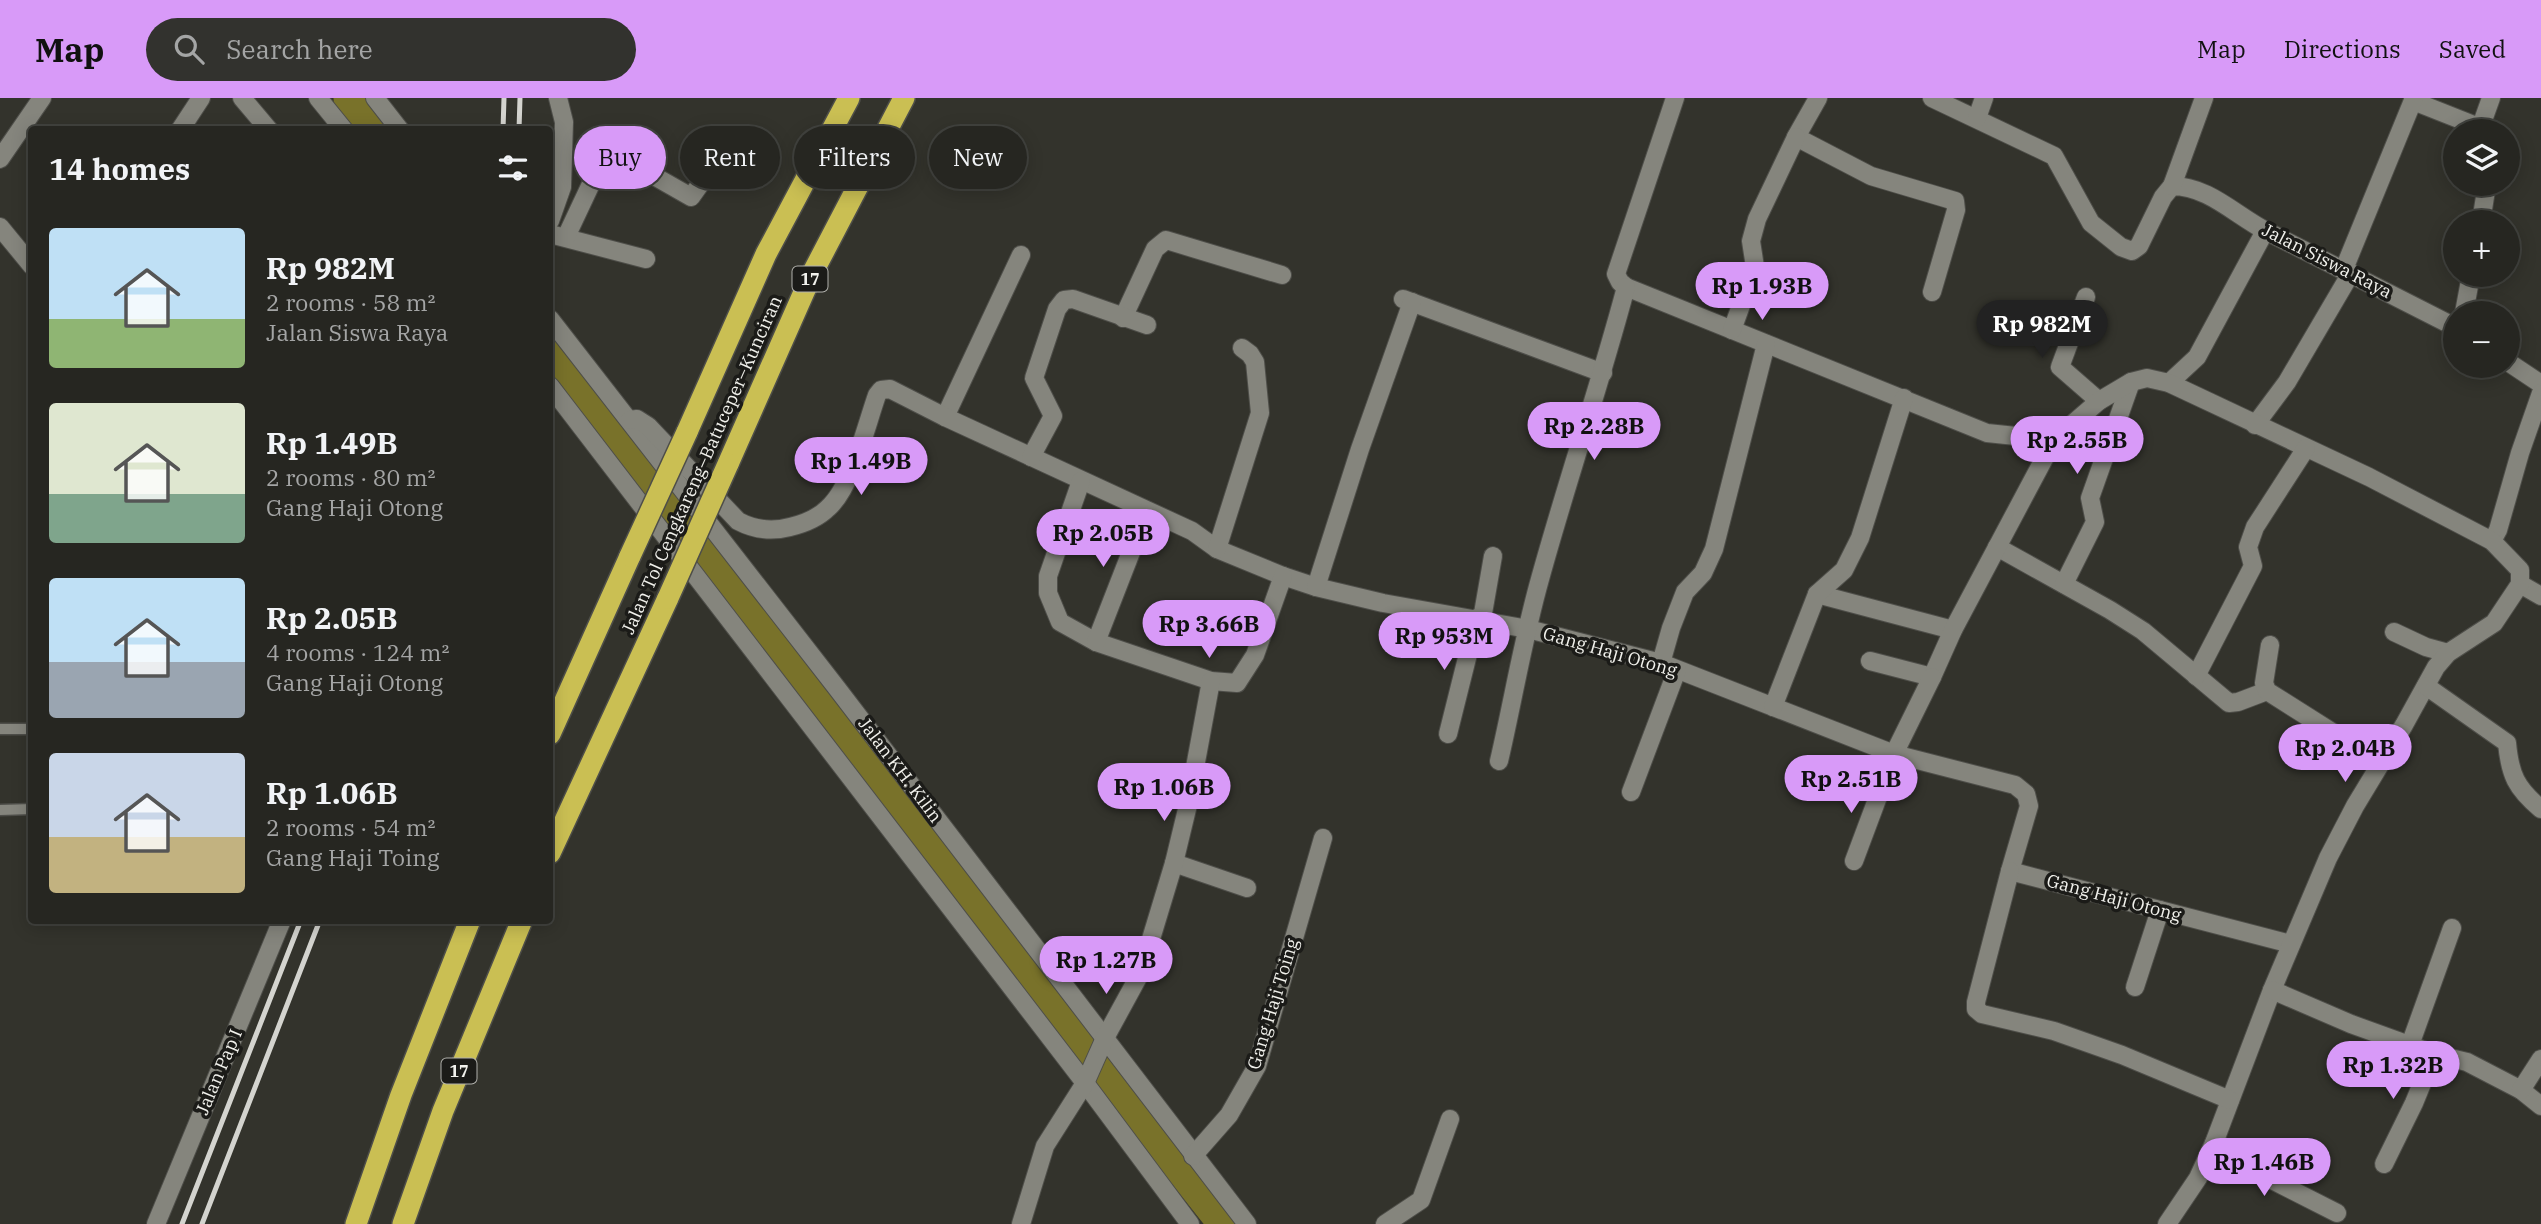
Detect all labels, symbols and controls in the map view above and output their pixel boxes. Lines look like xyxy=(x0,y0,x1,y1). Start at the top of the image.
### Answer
search box xyxy=(146,18,636,81)
text: Map xyxy=(35,28,104,71)
icon: search xyxy=(170,30,208,68)
text: Search here xyxy=(226,32,373,66)
text: Map xyxy=(2197,33,2246,65)
text: Directions xyxy=(2284,33,2401,65)
text: Saved xyxy=(2439,33,2506,65)
map controls xyxy=(2443,119,2520,378)
button: layers xyxy=(2443,119,2520,196)
chip: Buy xyxy=(574,126,666,189)
chip: Rent xyxy=(680,126,780,189)
chip: Filters xyxy=(794,126,915,189)
chip: New xyxy=(929,126,1027,189)
text: 14 homes xyxy=(49,149,190,188)
icon: filters xyxy=(494,149,532,187)
button: + xyxy=(2443,210,2520,287)
street label: Jalan Siswa Raya xyxy=(2258,218,2396,303)
text: Rp 982M xyxy=(266,248,395,287)
icon: home xyxy=(105,256,189,340)
pin: Rp 1.93B xyxy=(1690,262,1834,322)
road number: 17 xyxy=(792,266,828,292)
text: Rp 1.93B xyxy=(1712,270,1812,300)
text: 2 rooms · 58 m² xyxy=(266,287,436,317)
street label: Jalan Tol Cengkareng–Batuceper–Kunciran xyxy=(616,292,787,638)
pin: Rp 982M xyxy=(1977,300,2107,360)
button: − xyxy=(2443,301,2520,378)
text: Rp 982M xyxy=(1993,308,2091,338)
text: Jalan Siswa Raya xyxy=(266,317,448,347)
pin: Rp 2.28B xyxy=(1522,402,1666,462)
text: Rp 2.28B xyxy=(1544,410,1644,440)
pin: Rp 2.55B xyxy=(2005,416,2149,476)
text: Rp 1.49B xyxy=(266,423,398,462)
text: Rp 2.55B xyxy=(2027,424,2127,454)
icon: home xyxy=(105,431,189,515)
pin: Rp 1.49B xyxy=(789,438,933,497)
text: Rp 1.49B xyxy=(811,445,911,475)
text: 2 rooms · 80 m² xyxy=(266,462,436,492)
text: Gang Haji Otong xyxy=(266,492,443,522)
pin: Rp 2.05B xyxy=(1031,510,1175,569)
text: Rp 2.05B xyxy=(1053,517,1153,547)
text: Rp 2.05B xyxy=(266,598,398,637)
pin: Rp 3.66B xyxy=(1137,601,1281,660)
icon: home xyxy=(105,606,189,690)
text: Rp 3.66B xyxy=(1159,608,1259,638)
pin: Rp 953M xyxy=(1379,612,1509,672)
text: Rp 953M xyxy=(1395,620,1493,650)
street label: Gang Haji Otong xyxy=(1540,621,1680,682)
text: 4 rooms · 124 m² xyxy=(266,637,449,667)
text: Gang Haji Otong xyxy=(266,667,443,697)
street label: Jalan KH. Kilin xyxy=(853,713,947,827)
pin: Rp 2.04B xyxy=(2273,724,2417,784)
text: Rp 2.04B xyxy=(2295,732,2395,762)
pin: Rp 2.51B xyxy=(1779,756,1923,815)
text: Rp 2.51B xyxy=(1801,763,1901,793)
pin: Rp 1.06B xyxy=(1092,764,1236,823)
text: Rp 1.06B xyxy=(1114,771,1214,801)
text: Rp 1.06B xyxy=(266,773,398,812)
icon: home xyxy=(105,781,189,865)
text: 2 rooms · 54 m² xyxy=(266,812,436,842)
text: Gang Haji Toing xyxy=(266,842,440,872)
street label: Gang Haji Otong xyxy=(2044,868,2184,927)
street label: Gang Haji Toing xyxy=(1242,935,1303,1072)
pin: Rp 1.27B xyxy=(1034,936,1178,996)
text: Rp 1.27B xyxy=(1056,944,1156,974)
street label: Jalan Pap I xyxy=(190,1025,247,1118)
pin: Rp 1.32B xyxy=(2321,1042,2465,1101)
text: Rp 1.32B xyxy=(2343,1049,2443,1079)
road number: 17 xyxy=(442,1058,476,1084)
pin: Rp 1.46B xyxy=(2192,1138,2336,1198)
text: Rp 1.46B xyxy=(2214,1146,2314,1176)

